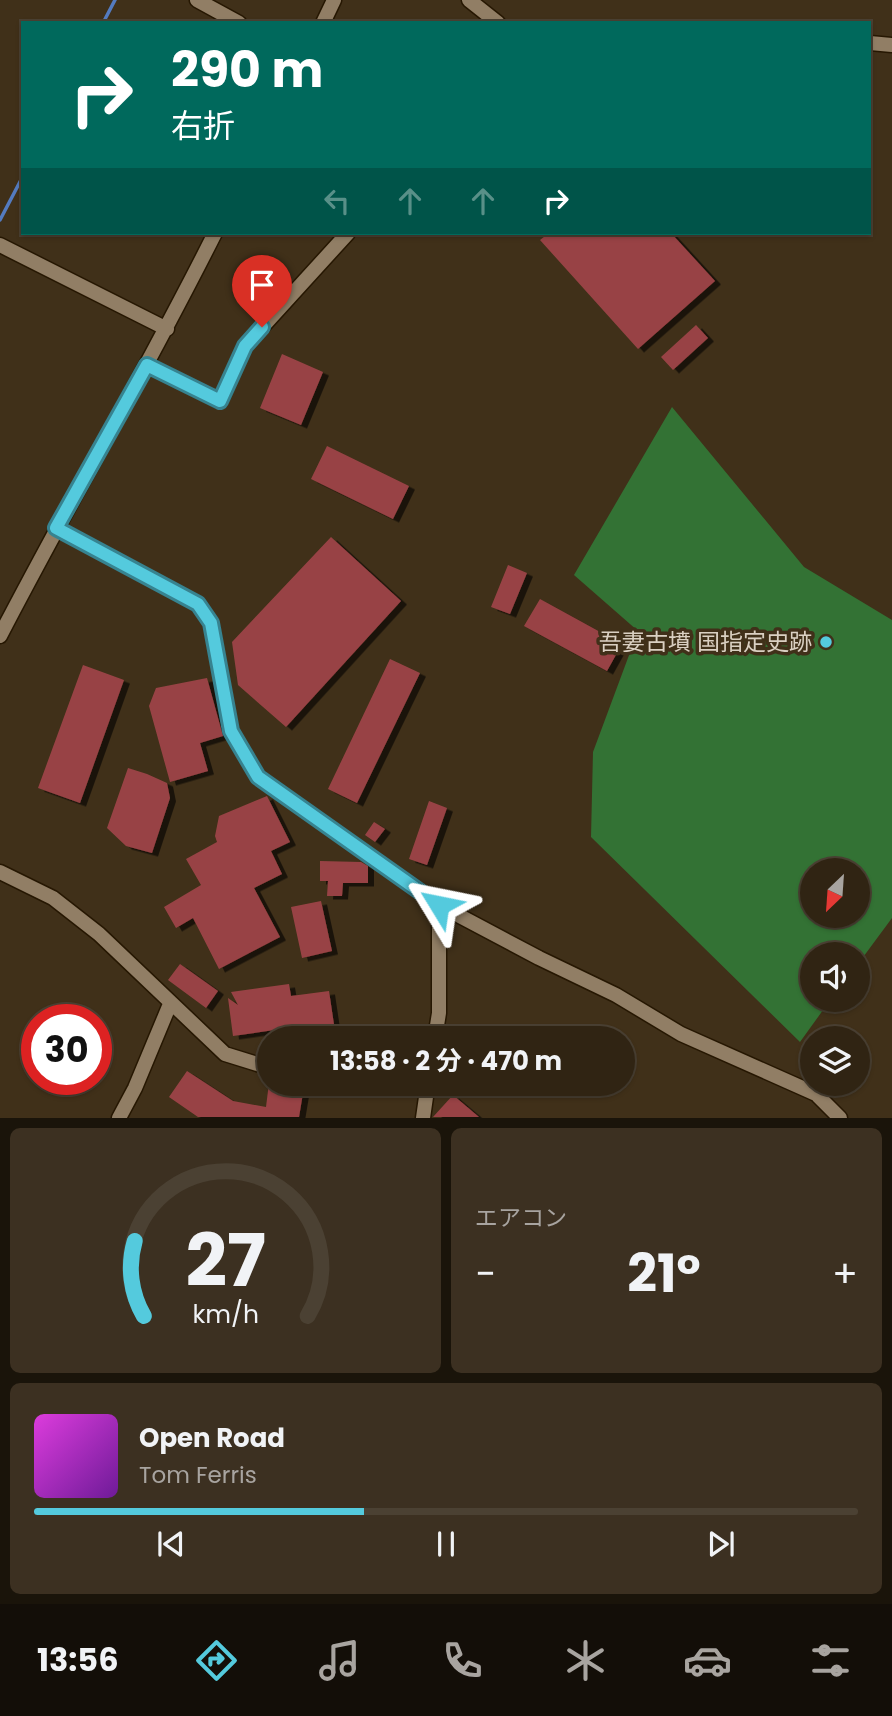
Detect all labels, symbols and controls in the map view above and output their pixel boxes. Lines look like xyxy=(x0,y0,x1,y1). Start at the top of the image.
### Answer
text: 290 m xyxy=(171,36,323,104)
icon: right xyxy=(56,49,147,140)
text: 右折 xyxy=(171,103,235,148)
icon: left xyxy=(318,182,356,220)
icon: ahead xyxy=(391,182,429,220)
icon: ahead xyxy=(464,182,502,220)
icon: right xyxy=(537,182,575,220)
pin xyxy=(232,255,292,327)
icon: arrive xyxy=(243,266,281,304)
place label: 吾妻古墳 国指定史跡 xyxy=(599,626,812,658)
marker: 吾妻古墳 国指定史跡 xyxy=(818,634,834,650)
north arrow xyxy=(800,858,870,928)
map controls xyxy=(800,858,870,1096)
position arrow xyxy=(402,868,476,942)
button: sound xyxy=(800,942,870,1012)
speed limit sign: 30 xyxy=(21,1004,112,1095)
button: layers xyxy=(800,1026,870,1096)
text: 13:58 · 2 分 · 470 m xyxy=(330,1043,562,1079)
text: エアコン xyxy=(475,1202,567,1234)
text: 27 xyxy=(185,1211,266,1312)
text: 21° xyxy=(627,1237,701,1310)
text: − xyxy=(475,1247,496,1300)
text: + xyxy=(832,1247,858,1300)
text: km/h xyxy=(192,1297,259,1332)
text: Open Road xyxy=(139,1420,285,1456)
text: Tom Ferris xyxy=(139,1459,257,1491)
icon: previous xyxy=(152,1525,190,1563)
icon: pause xyxy=(427,1525,465,1563)
icon: next xyxy=(702,1525,740,1563)
icon: directions xyxy=(192,1636,241,1685)
icon: music xyxy=(315,1636,364,1685)
icon: phone xyxy=(438,1636,487,1685)
icon: climate xyxy=(561,1636,610,1685)
icon: car xyxy=(683,1636,732,1685)
icon: filters xyxy=(806,1636,855,1685)
text: 13:56 xyxy=(37,1637,119,1682)

